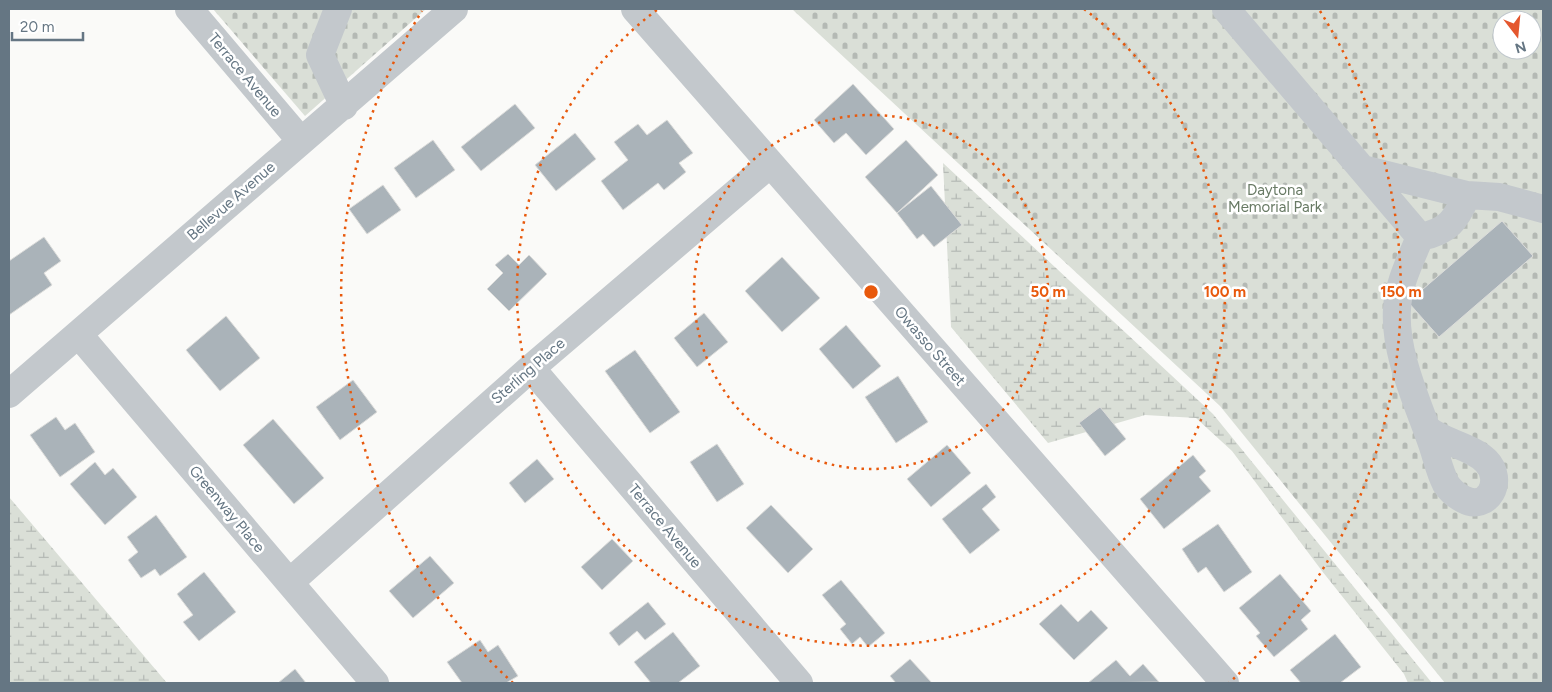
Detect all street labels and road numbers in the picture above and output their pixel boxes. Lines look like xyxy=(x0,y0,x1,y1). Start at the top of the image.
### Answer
street label: Terrace Avenue xyxy=(205,29,285,121)
street label: Bellevue Avenue xyxy=(183,158,279,244)
street label: Owasso Street xyxy=(891,303,970,390)
street label: Sterling Place xyxy=(487,334,569,408)
street label: Greenway Place xyxy=(185,462,269,556)
street label: Terrace Avenue xyxy=(625,480,705,572)

